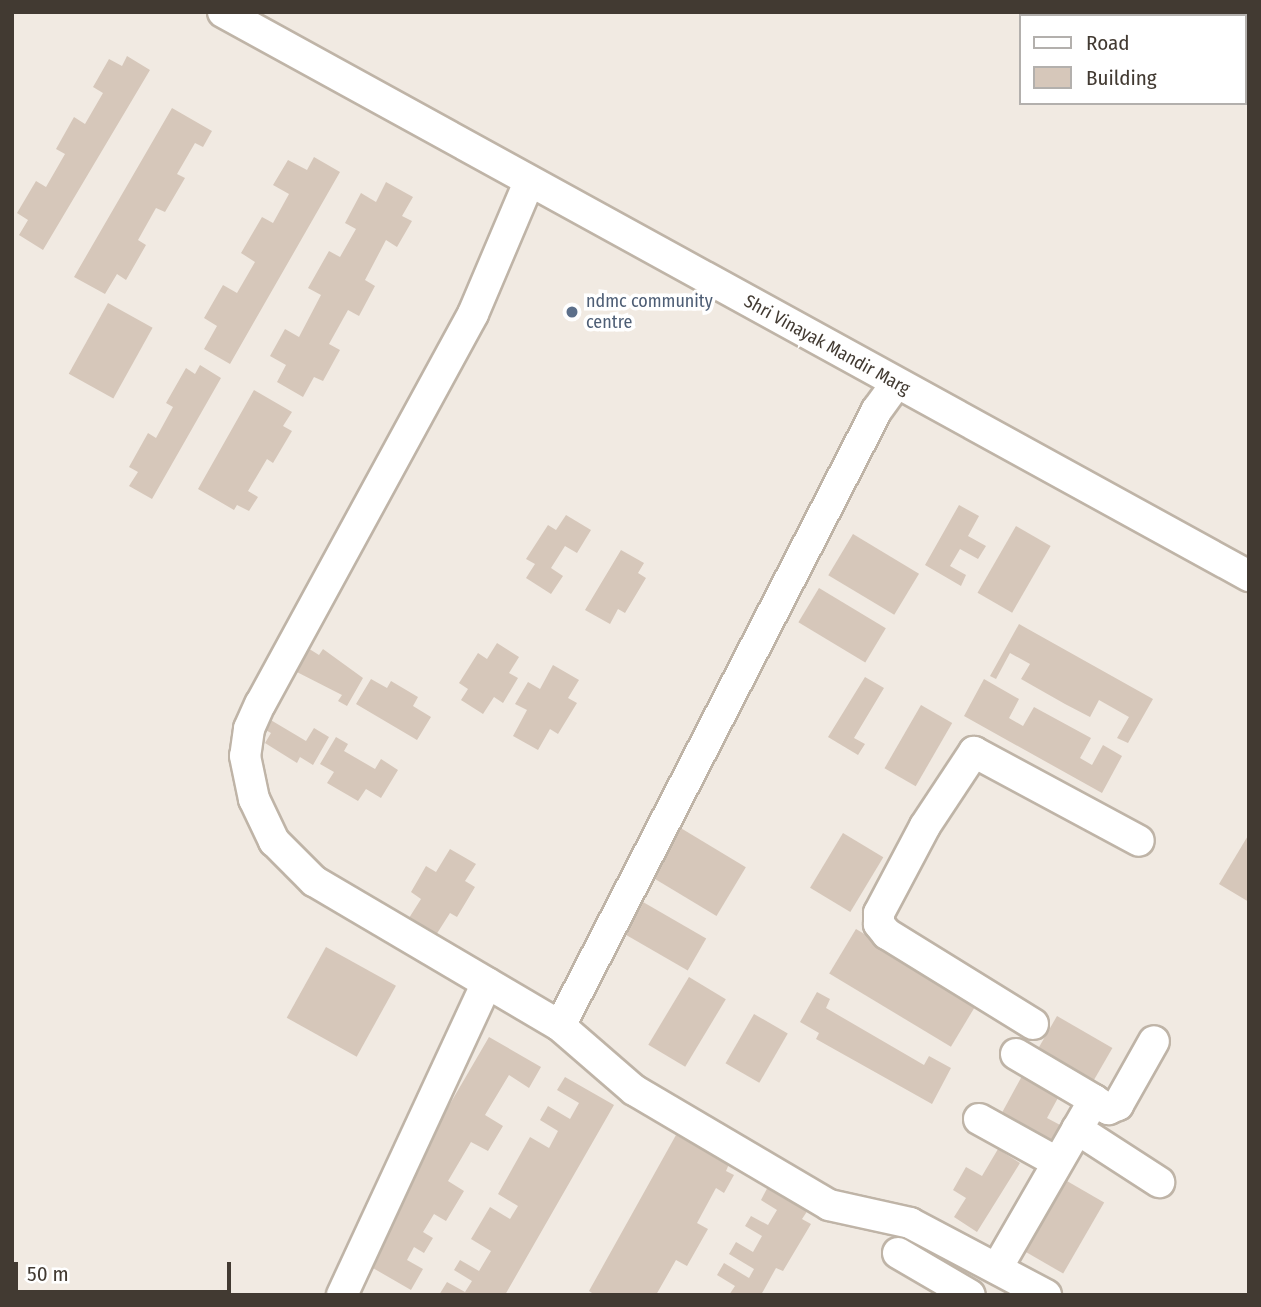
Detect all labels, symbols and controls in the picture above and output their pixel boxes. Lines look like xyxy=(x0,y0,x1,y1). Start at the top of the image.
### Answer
legend xyxy=(1020,14,1247,105)
text: Road xyxy=(1086,30,1130,56)
text: Building xyxy=(1086,65,1157,91)
street label: Shri Vinayak Mandir Marg xyxy=(740,290,914,400)
place label: ndmc community centre xyxy=(586,291,713,334)
marker: ndmc community centre xyxy=(564,304,580,320)
scale bar xyxy=(18,1248,234,1292)
text: 50 m xyxy=(27,1261,69,1287)

